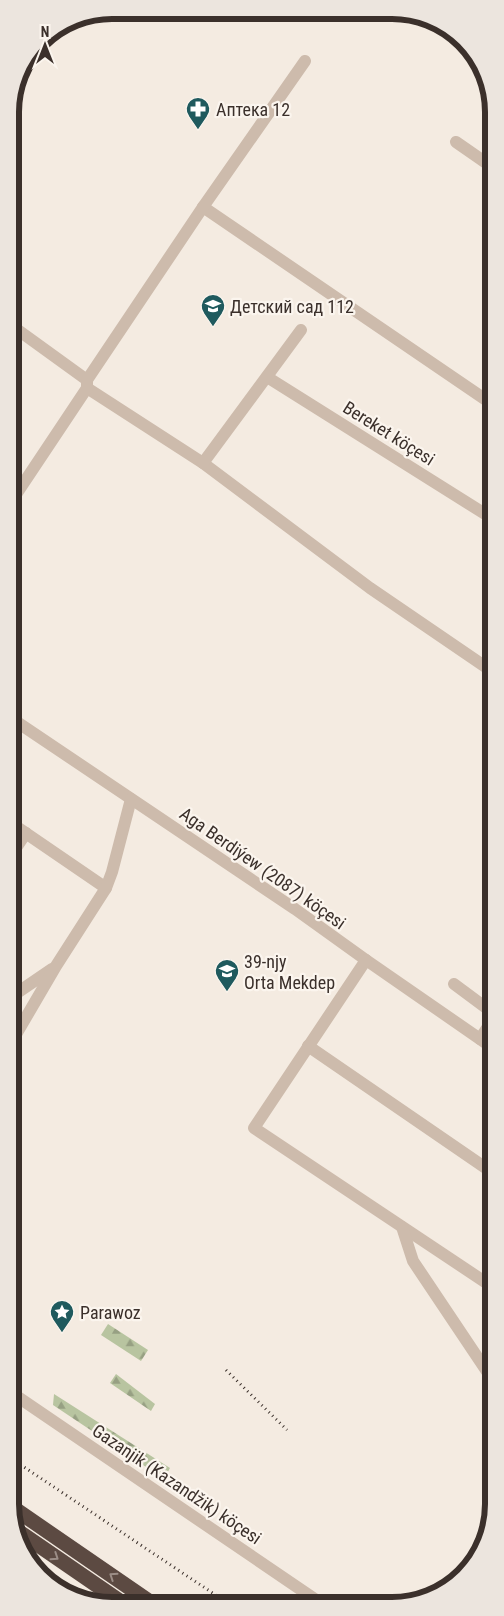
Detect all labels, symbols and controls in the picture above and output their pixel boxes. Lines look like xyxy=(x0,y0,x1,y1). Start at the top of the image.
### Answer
north arrow xyxy=(20,20,70,70)
text: N xyxy=(41,24,49,40)
pharmacy icon: Аптека 12 xyxy=(185,96,211,130)
place label: Аптека 12 xyxy=(216,99,290,120)
school or university icon: Детский сад 112 xyxy=(200,293,226,327)
place label: Детский сад 112 xyxy=(230,296,354,317)
street label: Bereket köçesi xyxy=(339,397,439,469)
street label: Aga Berdiýew (2087) köçesi xyxy=(175,803,350,934)
place label: 39-njy Orta Mekdep xyxy=(244,951,335,993)
school or university icon: 39-njy Orta Mekdep xyxy=(214,958,240,992)
place icon: Parawoz xyxy=(49,1299,75,1333)
place label: Parawoz xyxy=(80,1302,141,1323)
street label: Gazanjik (Kazandžik) köçesi xyxy=(88,1420,266,1549)
one-way arrow xyxy=(49,1551,59,1560)
one-way arrow xyxy=(109,1573,119,1582)

